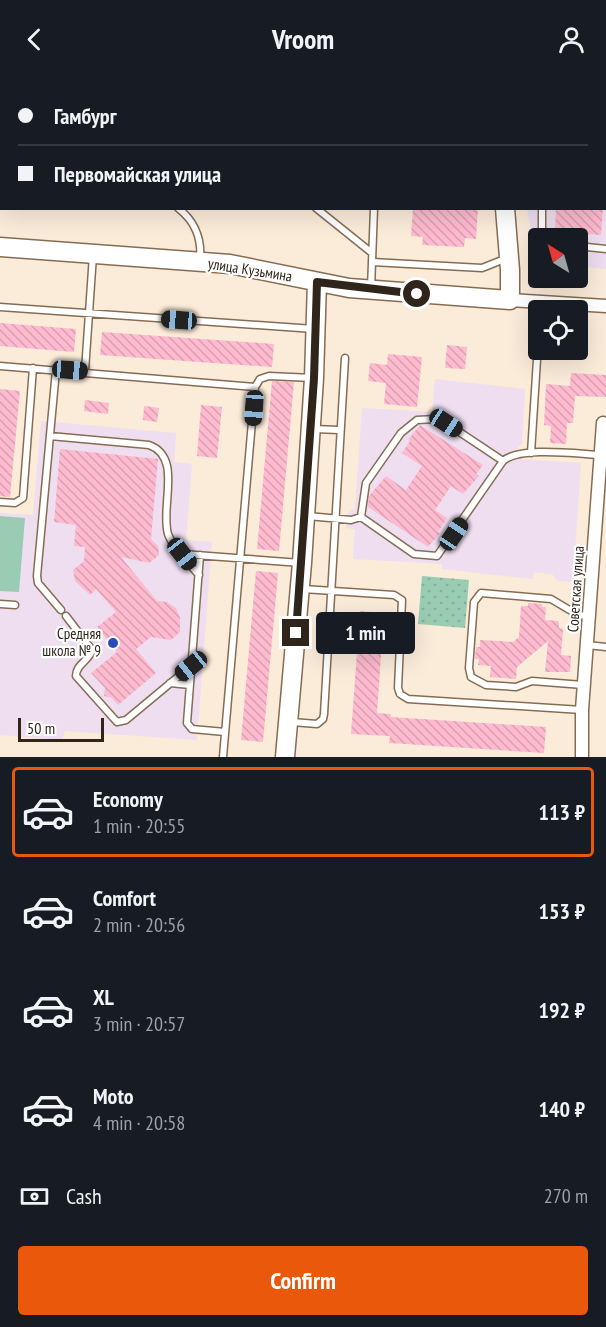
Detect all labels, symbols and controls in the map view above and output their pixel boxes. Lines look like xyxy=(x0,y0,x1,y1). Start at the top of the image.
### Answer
text: Vroom xyxy=(272,22,334,56)
icon: back xyxy=(18,23,51,56)
icon: person xyxy=(555,23,588,56)
text: Гамбург xyxy=(54,102,116,130)
text: Первомайская улица xyxy=(54,160,221,188)
north arrow xyxy=(528,228,588,288)
map controls xyxy=(528,228,588,360)
street label: улица Кузьмина xyxy=(207,253,293,286)
route start xyxy=(403,280,430,307)
button: locate xyxy=(528,300,588,360)
car xyxy=(160,310,198,330)
car xyxy=(51,360,89,380)
car xyxy=(244,389,264,427)
car xyxy=(426,406,466,440)
car xyxy=(436,514,472,554)
car xyxy=(164,534,200,574)
street label: Советская улица xyxy=(563,545,588,633)
callout: 1 min xyxy=(317,612,416,654)
route end xyxy=(282,619,309,646)
text: 1 min xyxy=(345,620,386,646)
place label: Средняя школа № 9 xyxy=(42,624,101,660)
marker: Средняя школа № 9 xyxy=(106,636,120,650)
car xyxy=(171,648,211,684)
scale bar xyxy=(18,715,104,742)
text: 50 m xyxy=(27,718,55,738)
icon: car xyxy=(21,785,75,839)
text: Economy xyxy=(93,785,163,813)
text: 113 ₽ xyxy=(538,798,585,826)
text: 1 min · 20:55 xyxy=(93,813,185,839)
icon: car xyxy=(21,884,75,938)
text: Comfort xyxy=(93,884,156,912)
text: 153 ₽ xyxy=(538,897,585,925)
text: 2 min · 20:56 xyxy=(93,912,185,938)
icon: car xyxy=(21,983,75,1037)
text: XL xyxy=(93,983,114,1011)
text: 192 ₽ xyxy=(538,996,585,1024)
text: 3 min · 20:57 xyxy=(93,1011,185,1037)
icon: car xyxy=(21,1082,75,1136)
text: Moto xyxy=(93,1082,134,1110)
text: 140 ₽ xyxy=(538,1095,585,1123)
text: 4 min · 20:58 xyxy=(93,1110,185,1136)
icon: cash xyxy=(18,1180,51,1213)
text: Cash xyxy=(66,1182,102,1210)
text: 270 m xyxy=(544,1183,588,1209)
button: Confirm xyxy=(18,1246,588,1315)

